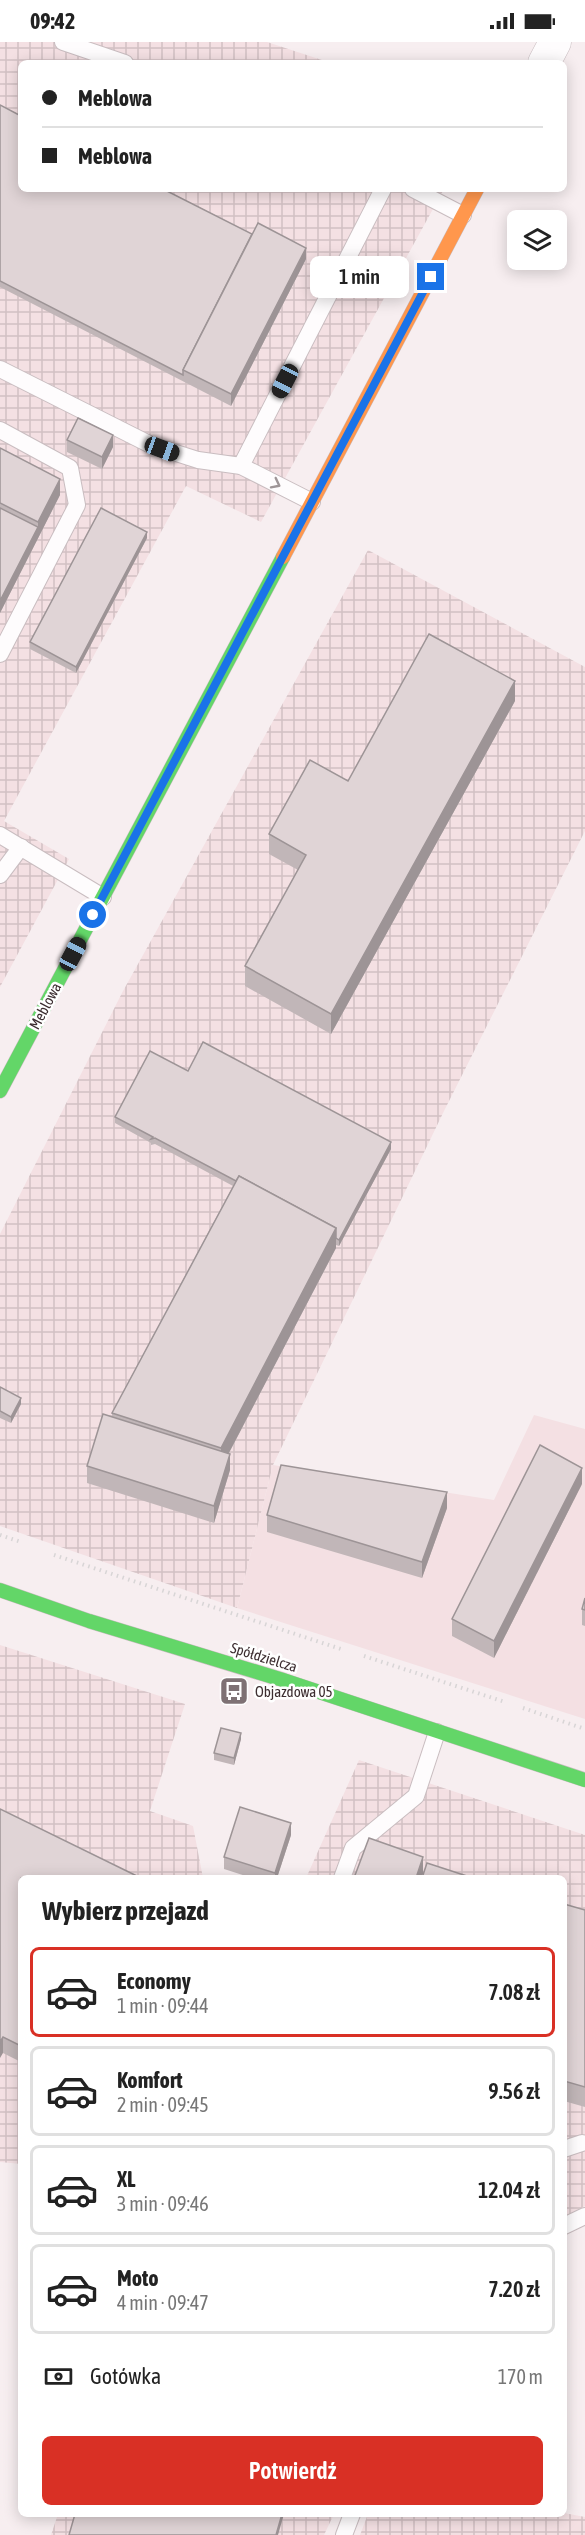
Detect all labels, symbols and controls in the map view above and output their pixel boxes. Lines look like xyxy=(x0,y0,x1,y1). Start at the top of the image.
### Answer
text: 09:42 xyxy=(30,8,75,34)
text: Meblowa xyxy=(78,85,152,111)
text: Meblowa xyxy=(78,143,152,169)
map controls xyxy=(507,210,567,270)
button: layers xyxy=(507,210,567,270)
callout: 1 min xyxy=(311,256,410,298)
route end xyxy=(417,263,444,290)
text: 1 min xyxy=(339,265,380,288)
car xyxy=(269,361,301,401)
car xyxy=(142,434,182,464)
one-way arrow xyxy=(270,477,281,488)
route start xyxy=(79,901,106,928)
car xyxy=(57,934,89,974)
street label: Meblowa xyxy=(26,980,64,1032)
street label: Spółdzielcza xyxy=(229,1639,299,1675)
bus stop icon: Objazdowa 05 xyxy=(218,1675,250,1707)
place label: Objazdowa 05 xyxy=(255,1683,333,1700)
text: Wybierz przejazd xyxy=(42,1895,209,1926)
icon: car xyxy=(45,1965,99,2019)
text: Economy xyxy=(117,1968,191,1994)
text: 7.08 zł xyxy=(488,1979,540,2005)
text: 1 min · 09:44 xyxy=(117,1994,209,2017)
icon: car xyxy=(45,2064,99,2118)
text: Komfort xyxy=(117,2067,183,2093)
text: 9.56 zł xyxy=(488,2078,540,2104)
text: 2 min · 09:45 xyxy=(117,2093,209,2116)
icon: car xyxy=(45,2163,99,2217)
text: XL xyxy=(117,2166,135,2192)
text: 12.04 zł xyxy=(478,2177,540,2203)
text: 3 min · 09:46 xyxy=(117,2192,209,2215)
icon: car xyxy=(45,2262,99,2316)
text: Moto xyxy=(117,2265,159,2291)
text: 7.20 zł xyxy=(488,2276,540,2302)
text: 4 min · 09:47 xyxy=(117,2291,209,2314)
icon: cash xyxy=(42,2360,75,2393)
text: Gotówka xyxy=(90,2363,161,2389)
text: 170 m xyxy=(498,2365,543,2388)
button: Potwierdź xyxy=(42,2436,543,2505)

